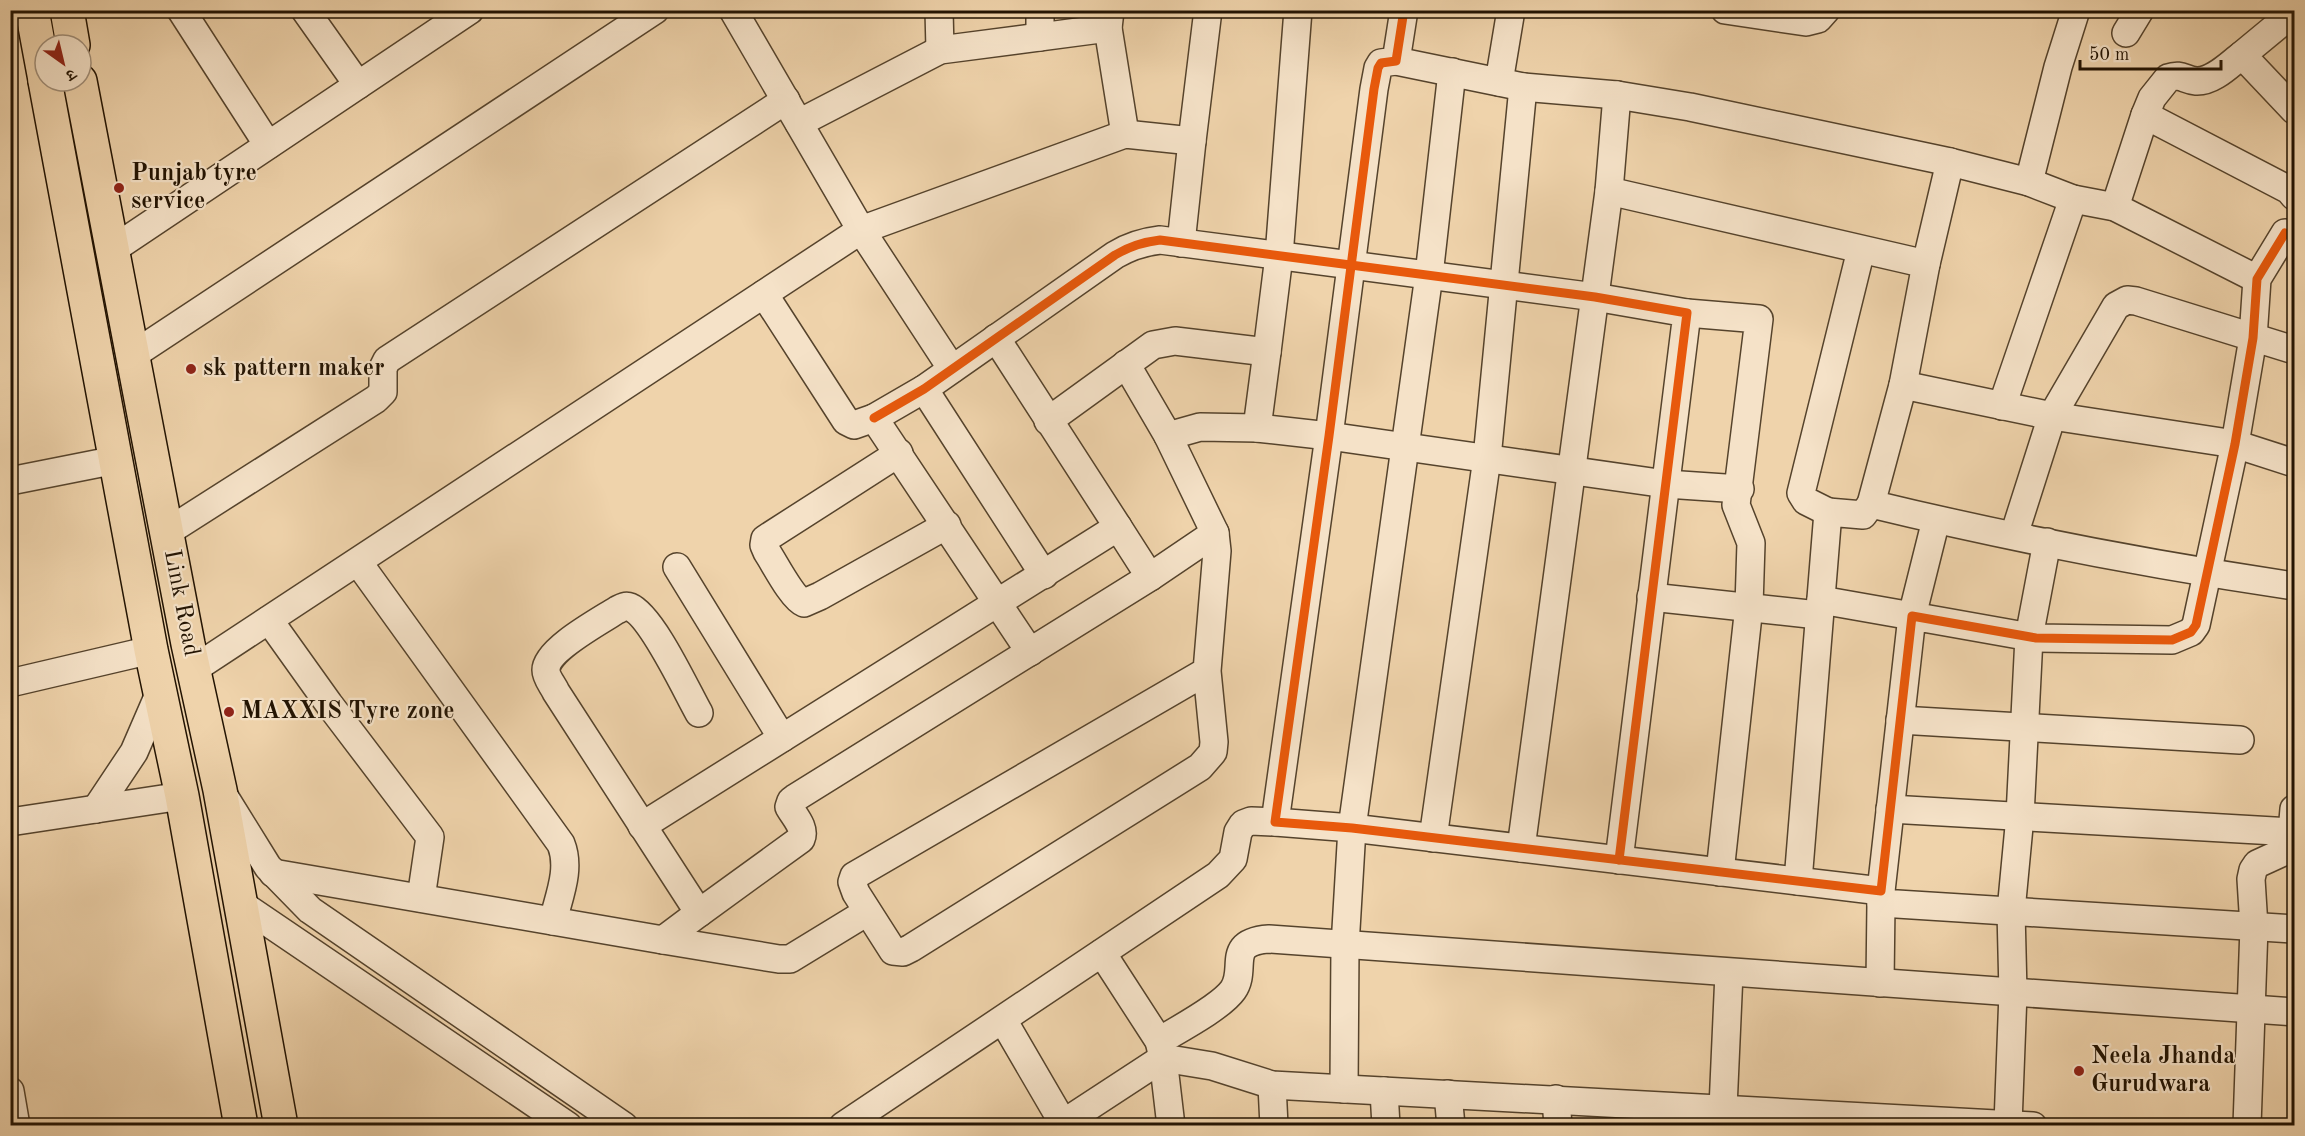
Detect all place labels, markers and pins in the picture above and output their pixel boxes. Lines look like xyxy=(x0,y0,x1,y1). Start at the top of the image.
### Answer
place label: Punjab tyre service xyxy=(131,162,257,214)
marker: Punjab tyre service xyxy=(112,181,126,195)
place label: sk pattern maker xyxy=(203,357,385,381)
marker: sk pattern maker xyxy=(184,362,198,376)
place label: MAXXIS Tyre zone xyxy=(241,700,455,724)
marker: MAXXIS Tyre zone xyxy=(222,705,236,719)
place label: Neela Jhanda Gurudwara xyxy=(2091,1045,2235,1097)
marker: Neela Jhanda Gurudwara xyxy=(2072,1064,2086,1078)

